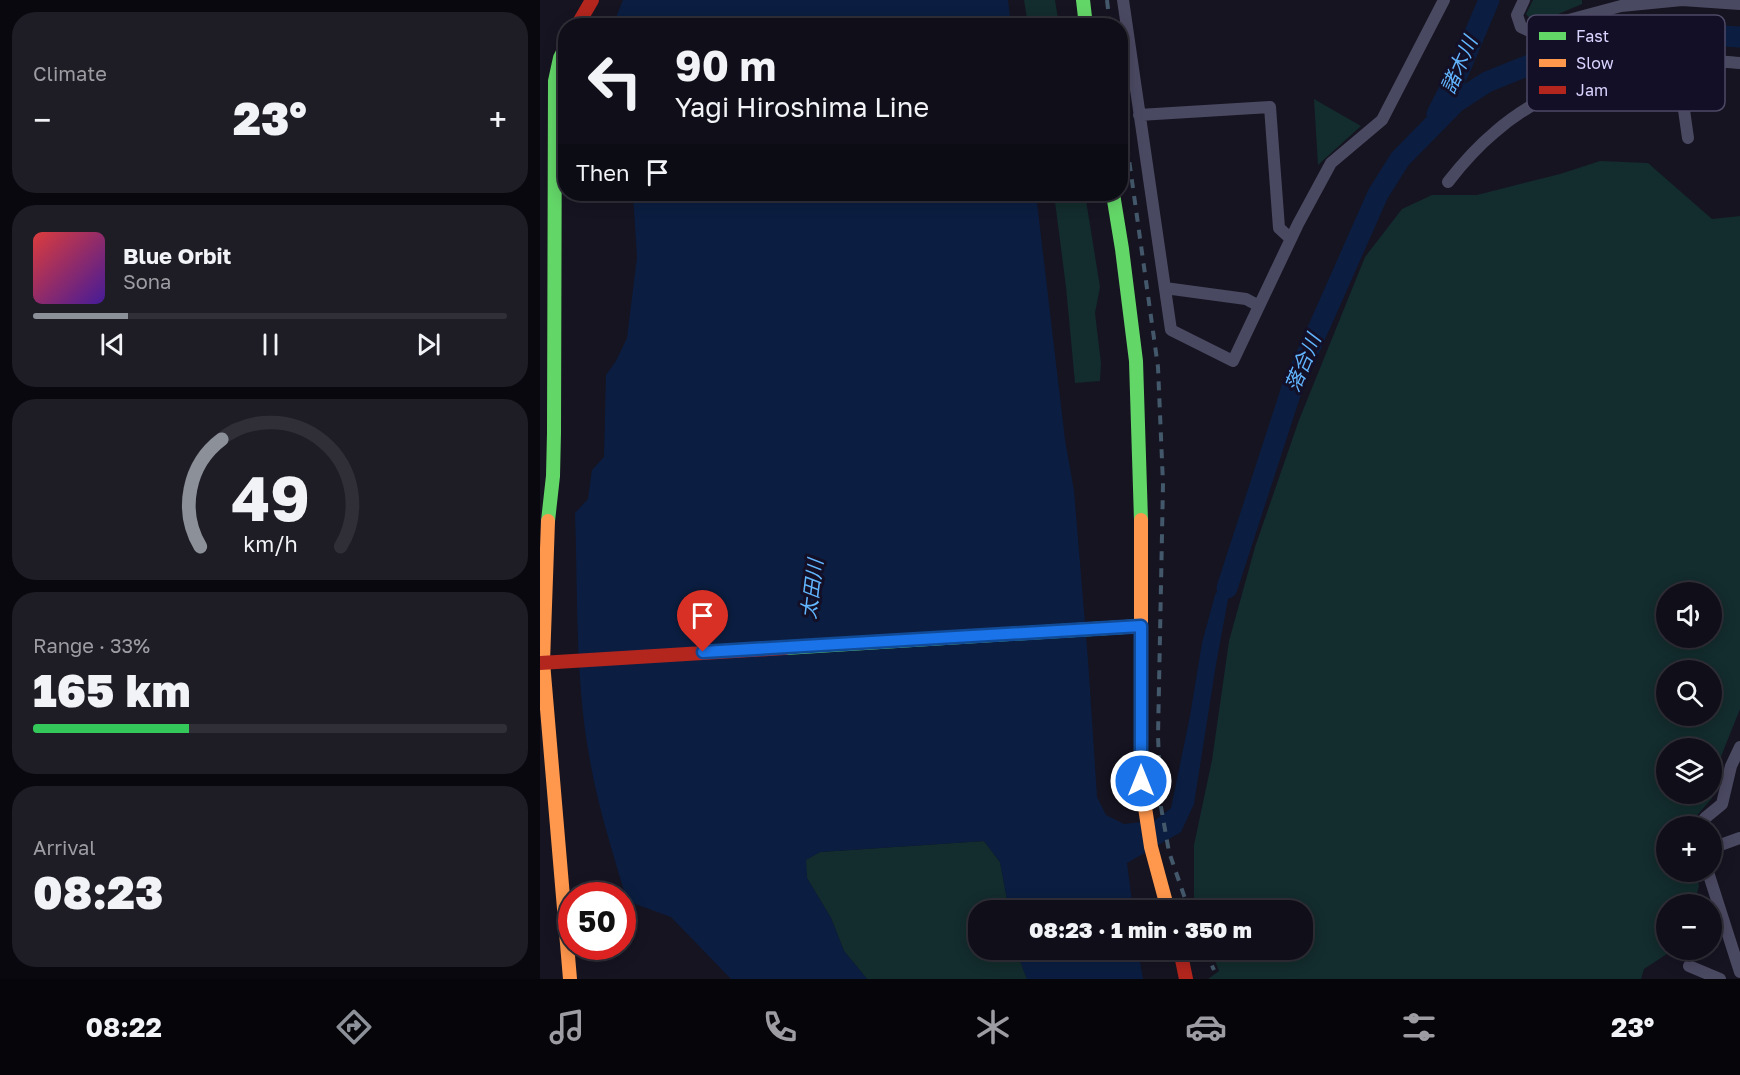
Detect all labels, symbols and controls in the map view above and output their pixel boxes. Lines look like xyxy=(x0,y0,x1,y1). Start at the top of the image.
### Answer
legend xyxy=(1527,15,1725,111)
text: Fast xyxy=(1576,26,1609,46)
water label: 諸木川 xyxy=(1435,30,1482,97)
text: 90 m xyxy=(675,40,776,90)
icon: left xyxy=(576,42,654,120)
text: Slow xyxy=(1576,53,1614,73)
text: Climate xyxy=(33,61,107,85)
text: Jam xyxy=(1576,80,1608,100)
text: 23° xyxy=(233,91,307,145)
text: Yagi Hiroshima Line xyxy=(675,91,929,123)
text: − xyxy=(33,100,51,139)
text: + xyxy=(489,100,507,139)
icon: arrive xyxy=(641,156,674,189)
text: Then xyxy=(576,159,629,186)
text: Blue Orbit xyxy=(123,242,231,269)
text: Sona xyxy=(123,269,171,293)
icon: previous xyxy=(96,328,129,361)
icon: pause xyxy=(254,328,287,361)
icon: next xyxy=(412,328,445,361)
water label: 落合川 xyxy=(1279,328,1326,395)
text: 49 xyxy=(231,460,309,535)
text: km/h xyxy=(243,531,297,557)
water label: 太田川 xyxy=(795,556,827,620)
map controls xyxy=(1656,582,1722,960)
button: sound xyxy=(1656,582,1722,648)
pin xyxy=(677,590,728,652)
icon: arrive xyxy=(686,599,719,632)
text: Range · 33% xyxy=(33,633,150,657)
button: search xyxy=(1656,660,1722,726)
text: 165 km xyxy=(33,663,191,717)
button: layers xyxy=(1656,738,1722,804)
position arrow xyxy=(1109,749,1173,813)
button: + xyxy=(1656,816,1722,882)
text: Arrival xyxy=(33,835,96,859)
text: 08:23 xyxy=(33,865,163,919)
speed limit sign: 50 xyxy=(558,882,636,960)
button: − xyxy=(1656,894,1722,960)
text: 08:23 · 1 min · 350 m xyxy=(1029,916,1252,943)
icon: directions xyxy=(333,1006,375,1048)
icon: music xyxy=(546,1006,588,1048)
icon: phone xyxy=(759,1006,801,1048)
icon: climate xyxy=(972,1006,1014,1048)
icon: car xyxy=(1185,1006,1227,1048)
icon: filters xyxy=(1398,1006,1440,1048)
text: 08:22 xyxy=(86,1011,162,1043)
text: 23° xyxy=(1611,1011,1654,1043)

